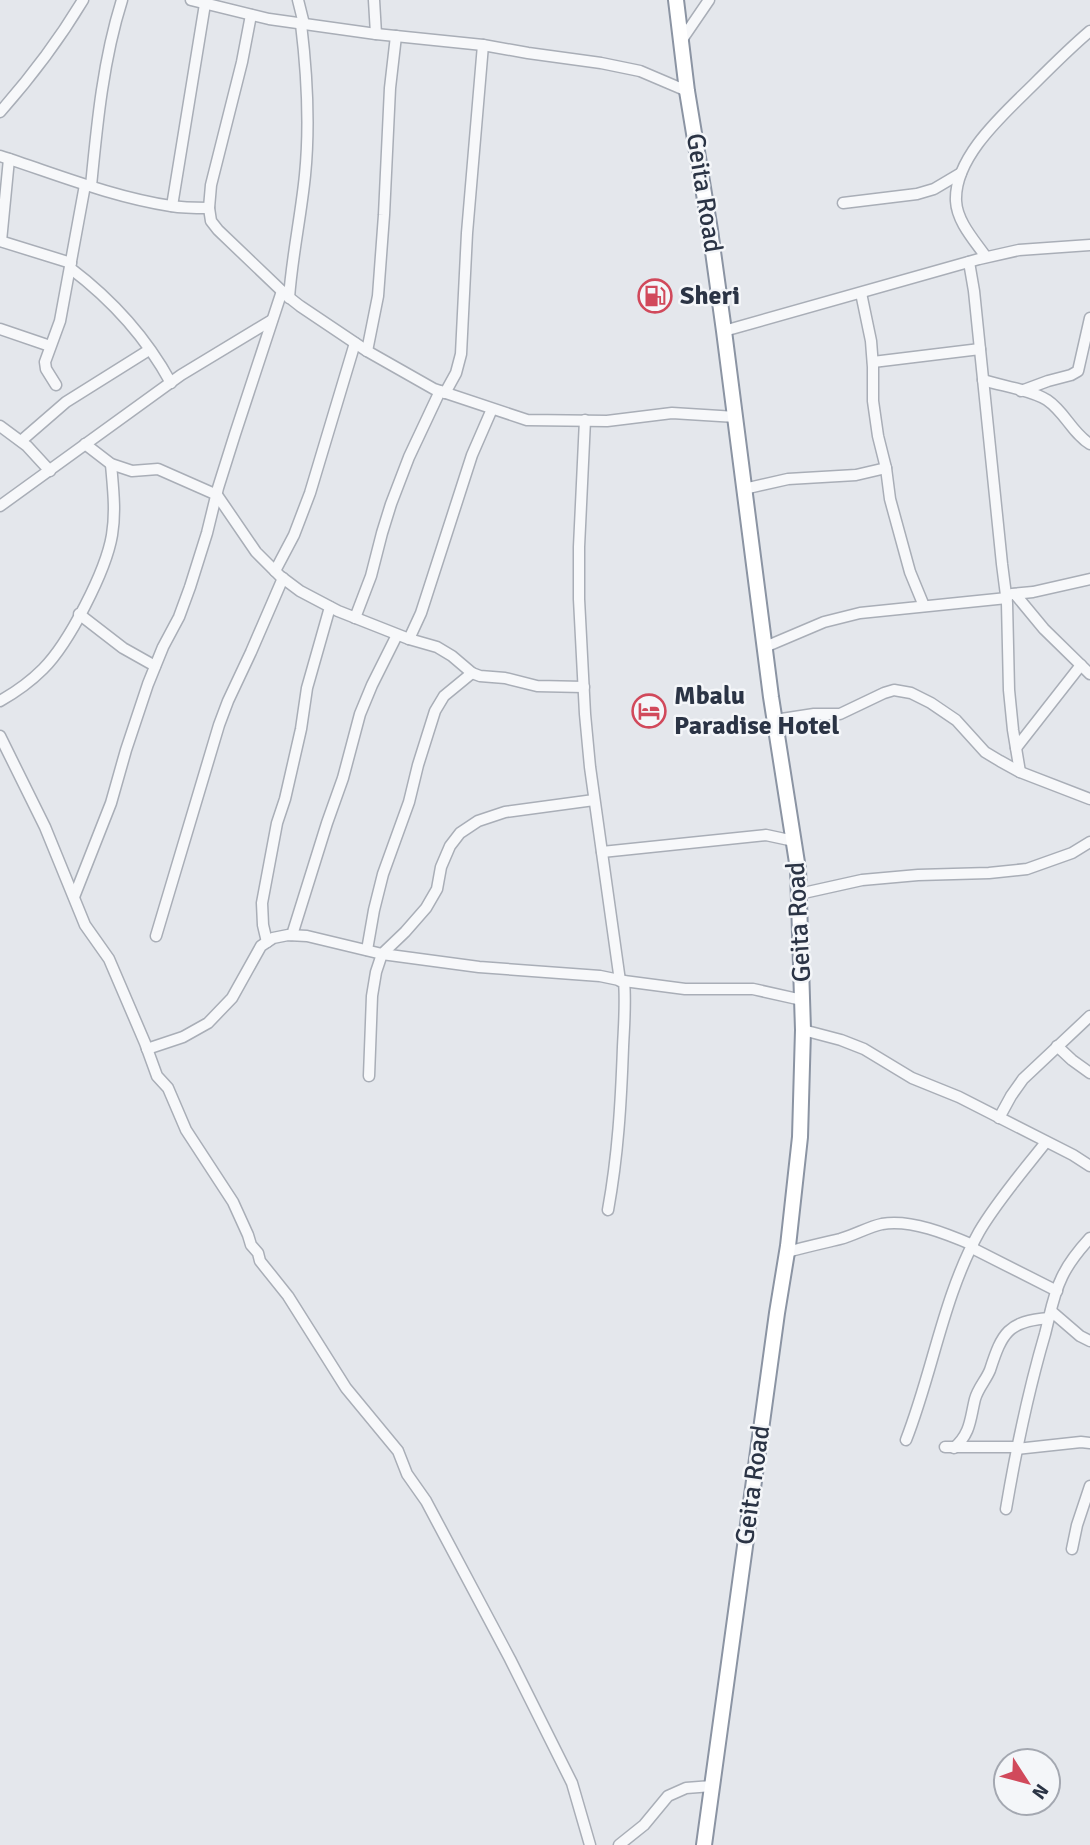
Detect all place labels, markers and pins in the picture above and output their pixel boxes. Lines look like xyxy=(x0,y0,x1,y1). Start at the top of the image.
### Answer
fuel station icon: Sheri xyxy=(636,277,674,315)
place label: Sheri xyxy=(680,280,740,312)
place label: Mbalu Paradise Hotel xyxy=(674,680,839,742)
hotel icon: Mbalu Paradise Hotel xyxy=(630,692,668,730)

